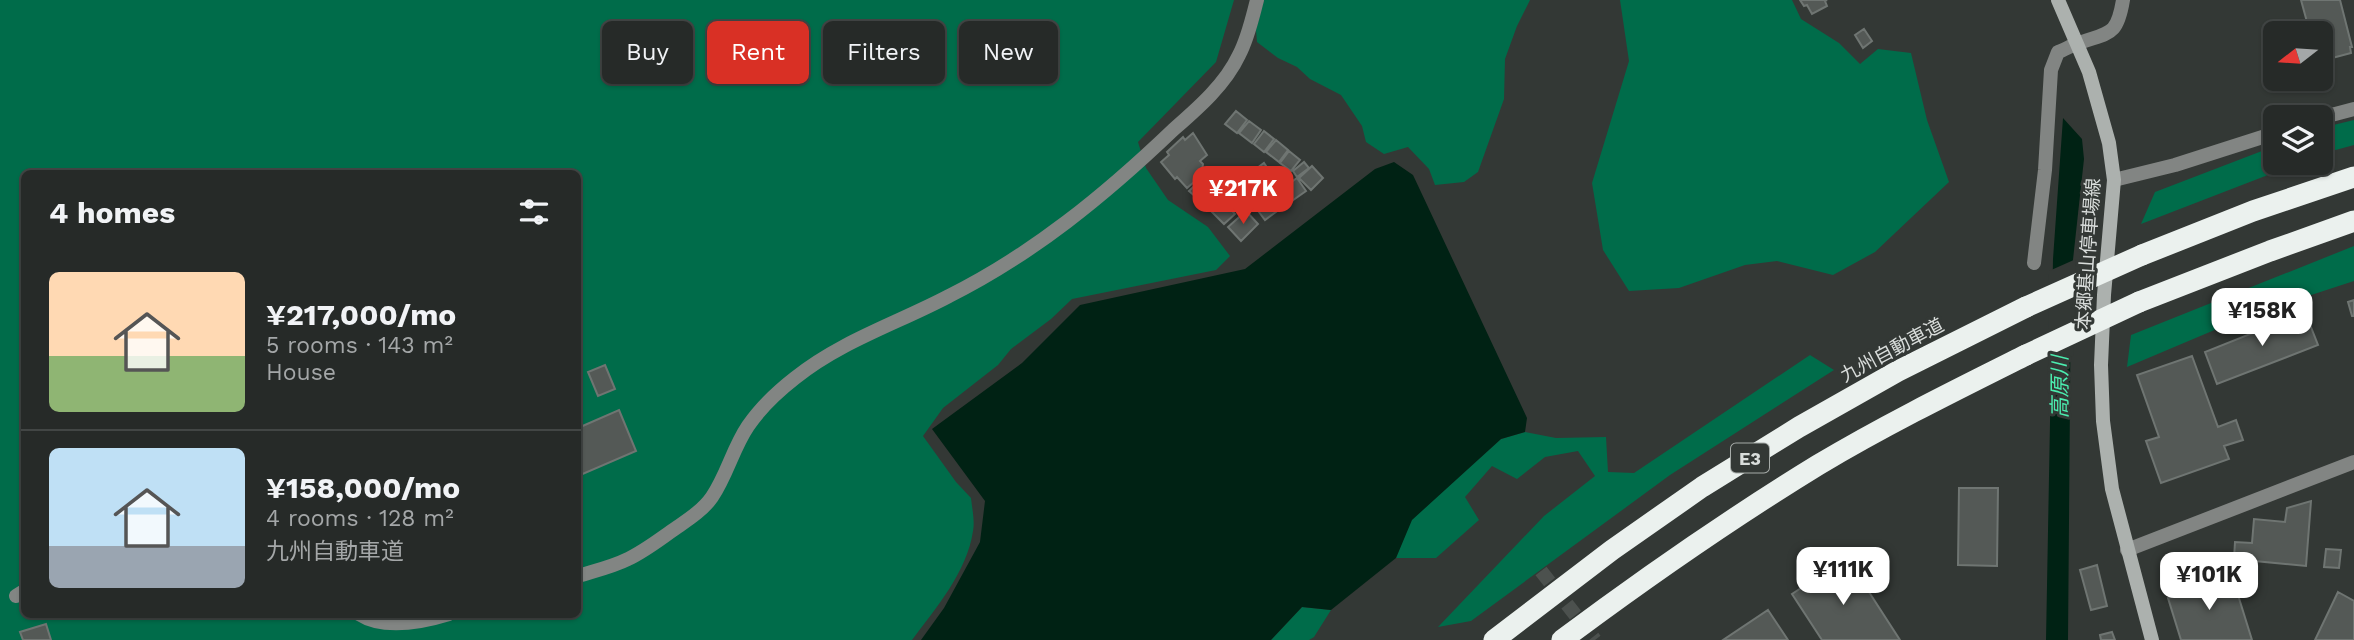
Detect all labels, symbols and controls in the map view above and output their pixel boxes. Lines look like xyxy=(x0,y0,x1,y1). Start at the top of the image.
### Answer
chip: Buy xyxy=(602,21,693,84)
chip: Rent xyxy=(707,21,809,84)
chip: Filters xyxy=(823,21,945,84)
chip: New xyxy=(959,21,1058,84)
north arrow xyxy=(2263,21,2333,91)
map controls xyxy=(2263,21,2333,175)
button: layers xyxy=(2263,105,2333,175)
pin: ¥217K xyxy=(1194,166,1292,226)
text: ¥217K xyxy=(1209,175,1277,202)
street label: 本郷基山停車場線 xyxy=(2071,177,2105,331)
icon: filters xyxy=(515,193,553,231)
text: 4 homes xyxy=(49,195,175,230)
pin: ¥158K xyxy=(2213,288,2311,348)
text: ¥217,000/mo xyxy=(266,297,456,332)
text: ¥158K xyxy=(2228,297,2297,324)
icon: home xyxy=(105,300,189,384)
street label: 九州自動車道 xyxy=(1836,313,1948,387)
text: 5 rooms · 143 m² xyxy=(266,332,453,359)
water label: 高原川 xyxy=(2047,354,2072,419)
text: House xyxy=(266,359,336,386)
road number: E3 xyxy=(1731,444,1769,472)
text: ¥158,000/mo xyxy=(266,470,460,505)
icon: home xyxy=(105,476,189,560)
text: 4 rooms · 128 m² xyxy=(266,505,454,532)
text: 九州自動車道 xyxy=(266,538,404,565)
pin: ¥111K xyxy=(1794,548,1892,607)
pin: ¥101K xyxy=(2160,552,2258,612)
text: ¥111K xyxy=(1813,556,1874,583)
text: ¥101K xyxy=(2176,561,2242,588)

